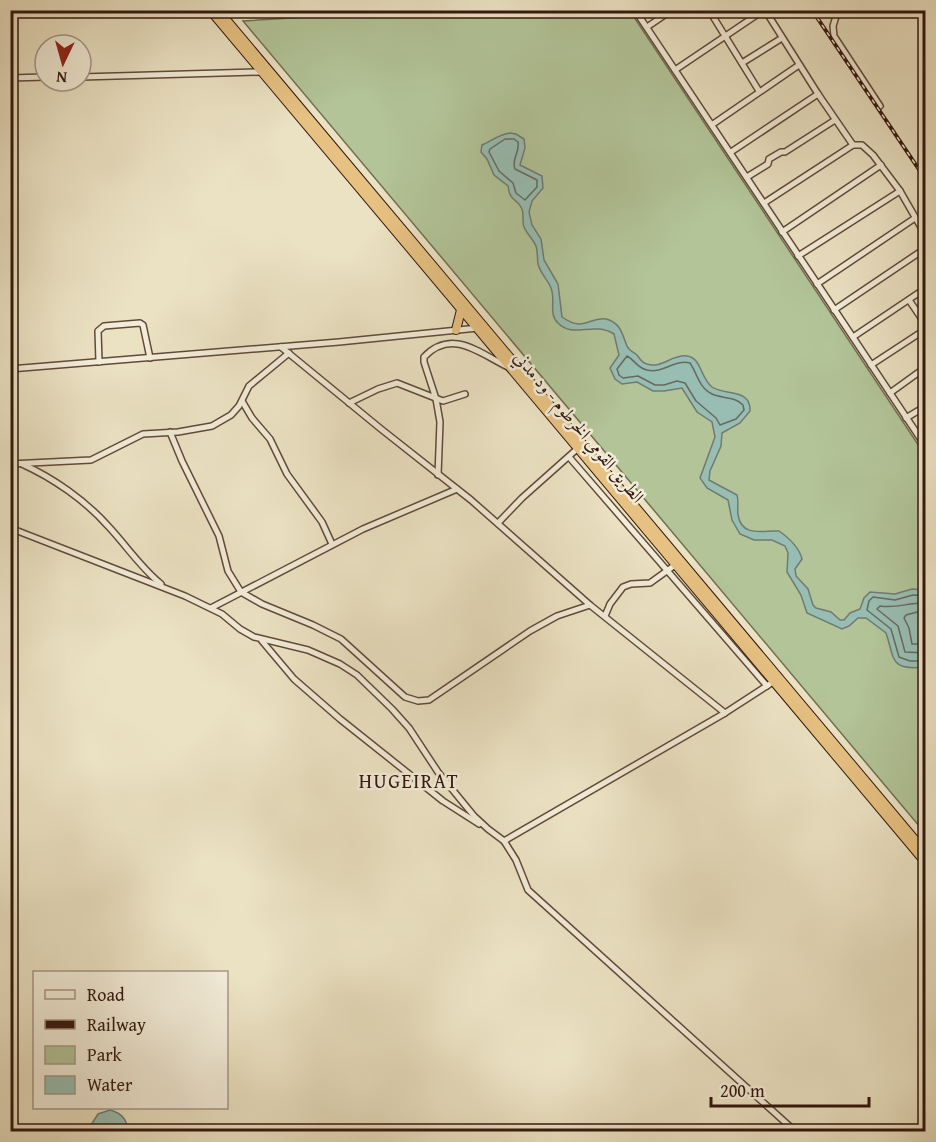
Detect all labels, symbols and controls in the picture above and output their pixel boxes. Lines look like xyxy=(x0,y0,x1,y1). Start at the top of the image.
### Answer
north arrow xyxy=(33,33,93,93)
text: N xyxy=(55,65,68,90)
street label: الطريق القومي الخرطوم - ود مدني xyxy=(505,345,651,511)
district label: HUGEIRAT xyxy=(359,766,459,795)
legend xyxy=(33,971,228,1109)
text: Road xyxy=(87,981,125,1008)
text: Railway xyxy=(87,1011,146,1038)
text: Park xyxy=(87,1041,123,1068)
scale bar xyxy=(711,1070,868,1108)
text: Water xyxy=(87,1071,133,1098)
text: 200 m xyxy=(720,1077,765,1104)

